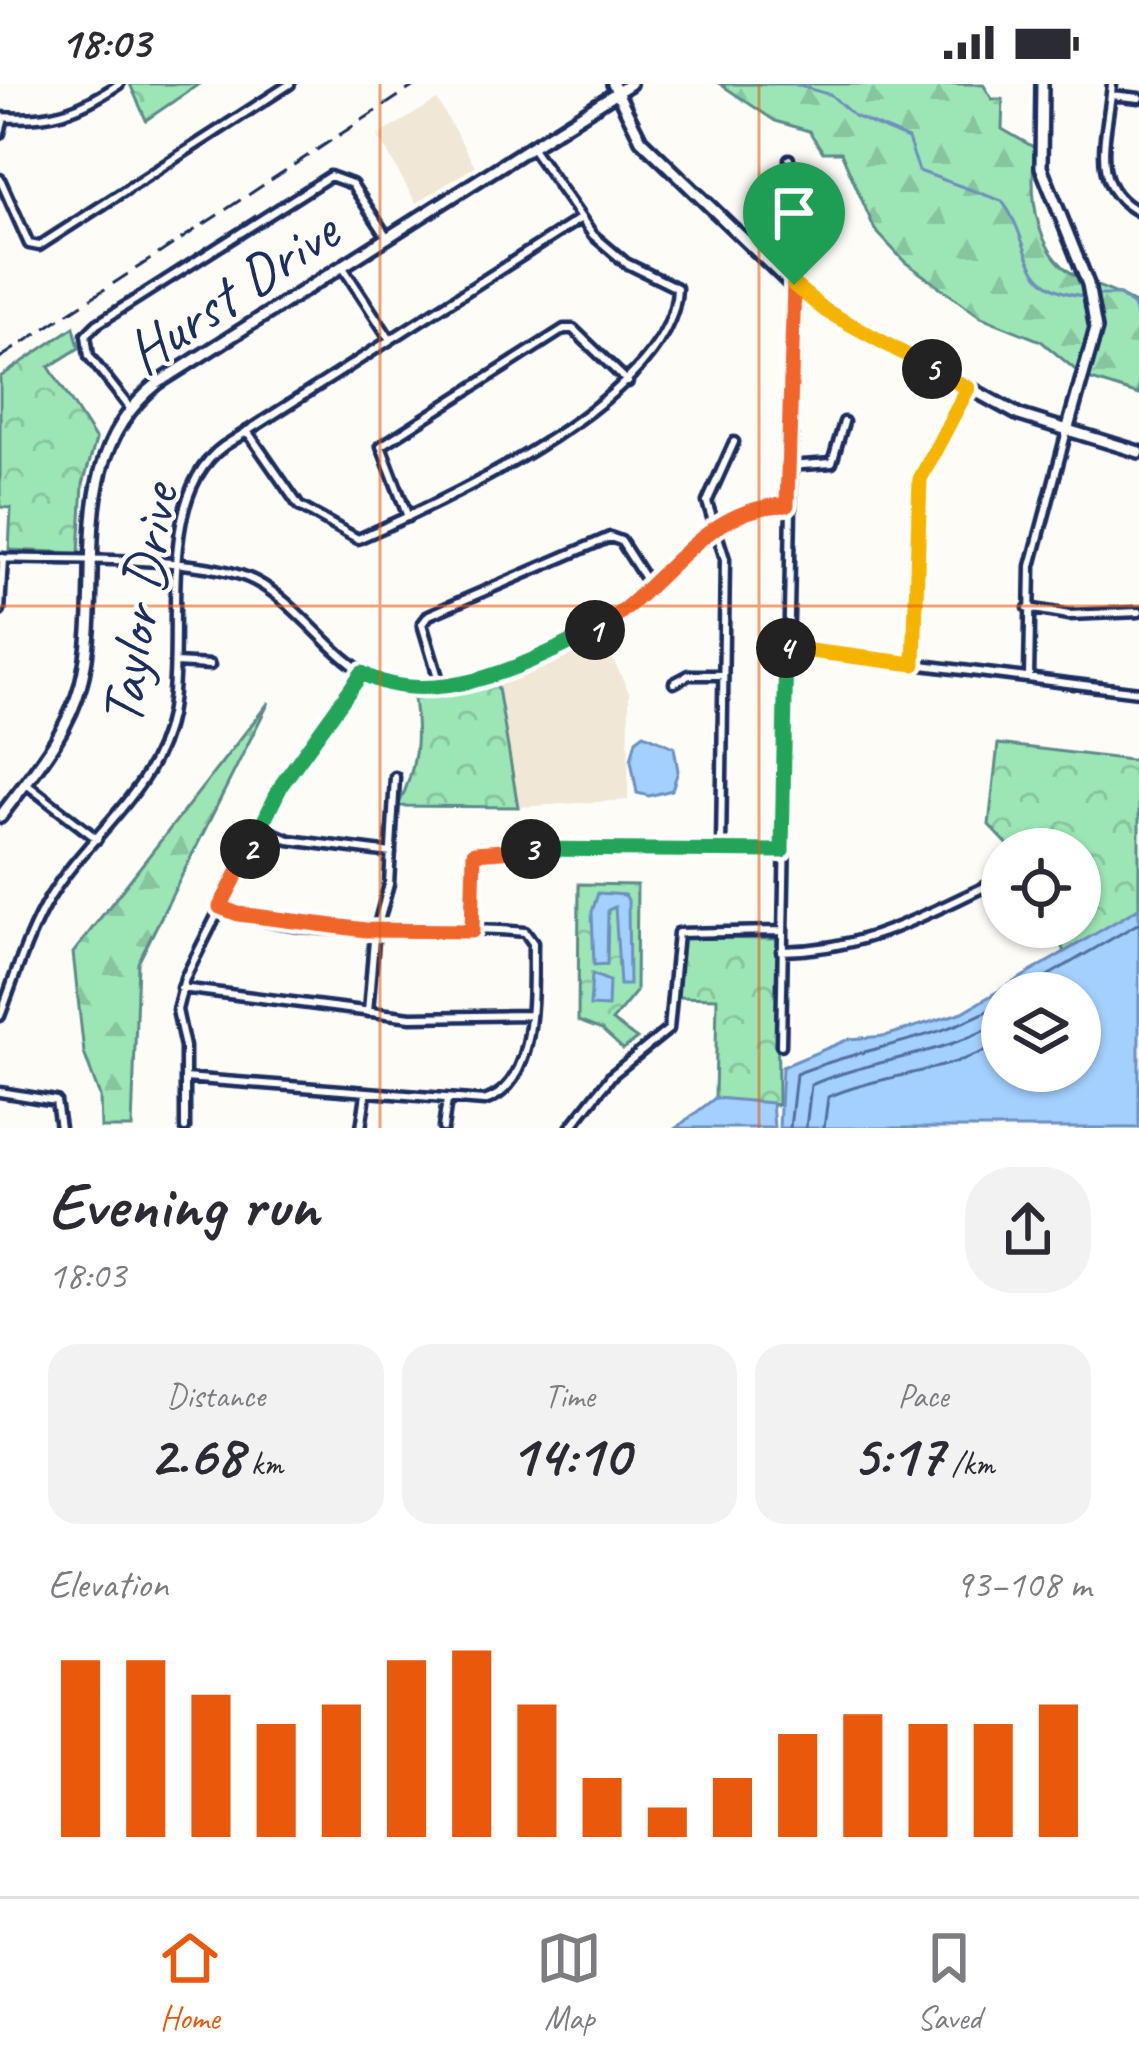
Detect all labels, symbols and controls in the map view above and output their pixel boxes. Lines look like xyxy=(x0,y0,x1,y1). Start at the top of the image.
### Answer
text: 18:03 xyxy=(60,14,150,71)
pin xyxy=(743,162,845,285)
icon: arrive xyxy=(761,180,827,246)
street label: Hurst Drive xyxy=(111,191,355,390)
pin: 5 xyxy=(902,339,962,399)
text: 5 xyxy=(925,348,939,390)
street label: Taylor Drive xyxy=(82,475,196,731)
pin: 1 xyxy=(565,600,625,660)
text: 1 xyxy=(588,609,602,651)
pin: 4 xyxy=(756,618,816,678)
text: 4 xyxy=(779,627,793,669)
pin: 2 xyxy=(220,819,280,879)
pin: 3 xyxy=(501,819,561,879)
text: 2 xyxy=(243,828,257,870)
text: 3 xyxy=(524,828,538,870)
map controls xyxy=(981,828,1101,1092)
button: locate xyxy=(981,828,1101,948)
button: layers xyxy=(981,972,1101,1092)
text: Evening run xyxy=(48,1164,318,1247)
button: share xyxy=(965,1167,1091,1293)
text: 18:03 xyxy=(48,1251,126,1300)
text: Distance xyxy=(167,1375,265,1417)
text: Time xyxy=(544,1375,595,1417)
text: Pace xyxy=(898,1375,949,1417)
text: 2.68 xyxy=(149,1417,243,1493)
text: 14:10 xyxy=(510,1417,629,1493)
text: 5:17 xyxy=(852,1417,943,1493)
text: km xyxy=(243,1443,283,1485)
text: /km xyxy=(943,1443,995,1485)
text: Elevation xyxy=(48,1560,168,1609)
text: 93–108 m xyxy=(955,1560,1091,1609)
tab: Home xyxy=(157,1925,223,2039)
tab: Map xyxy=(536,1925,602,2039)
tab: Saved xyxy=(916,1925,982,2039)

